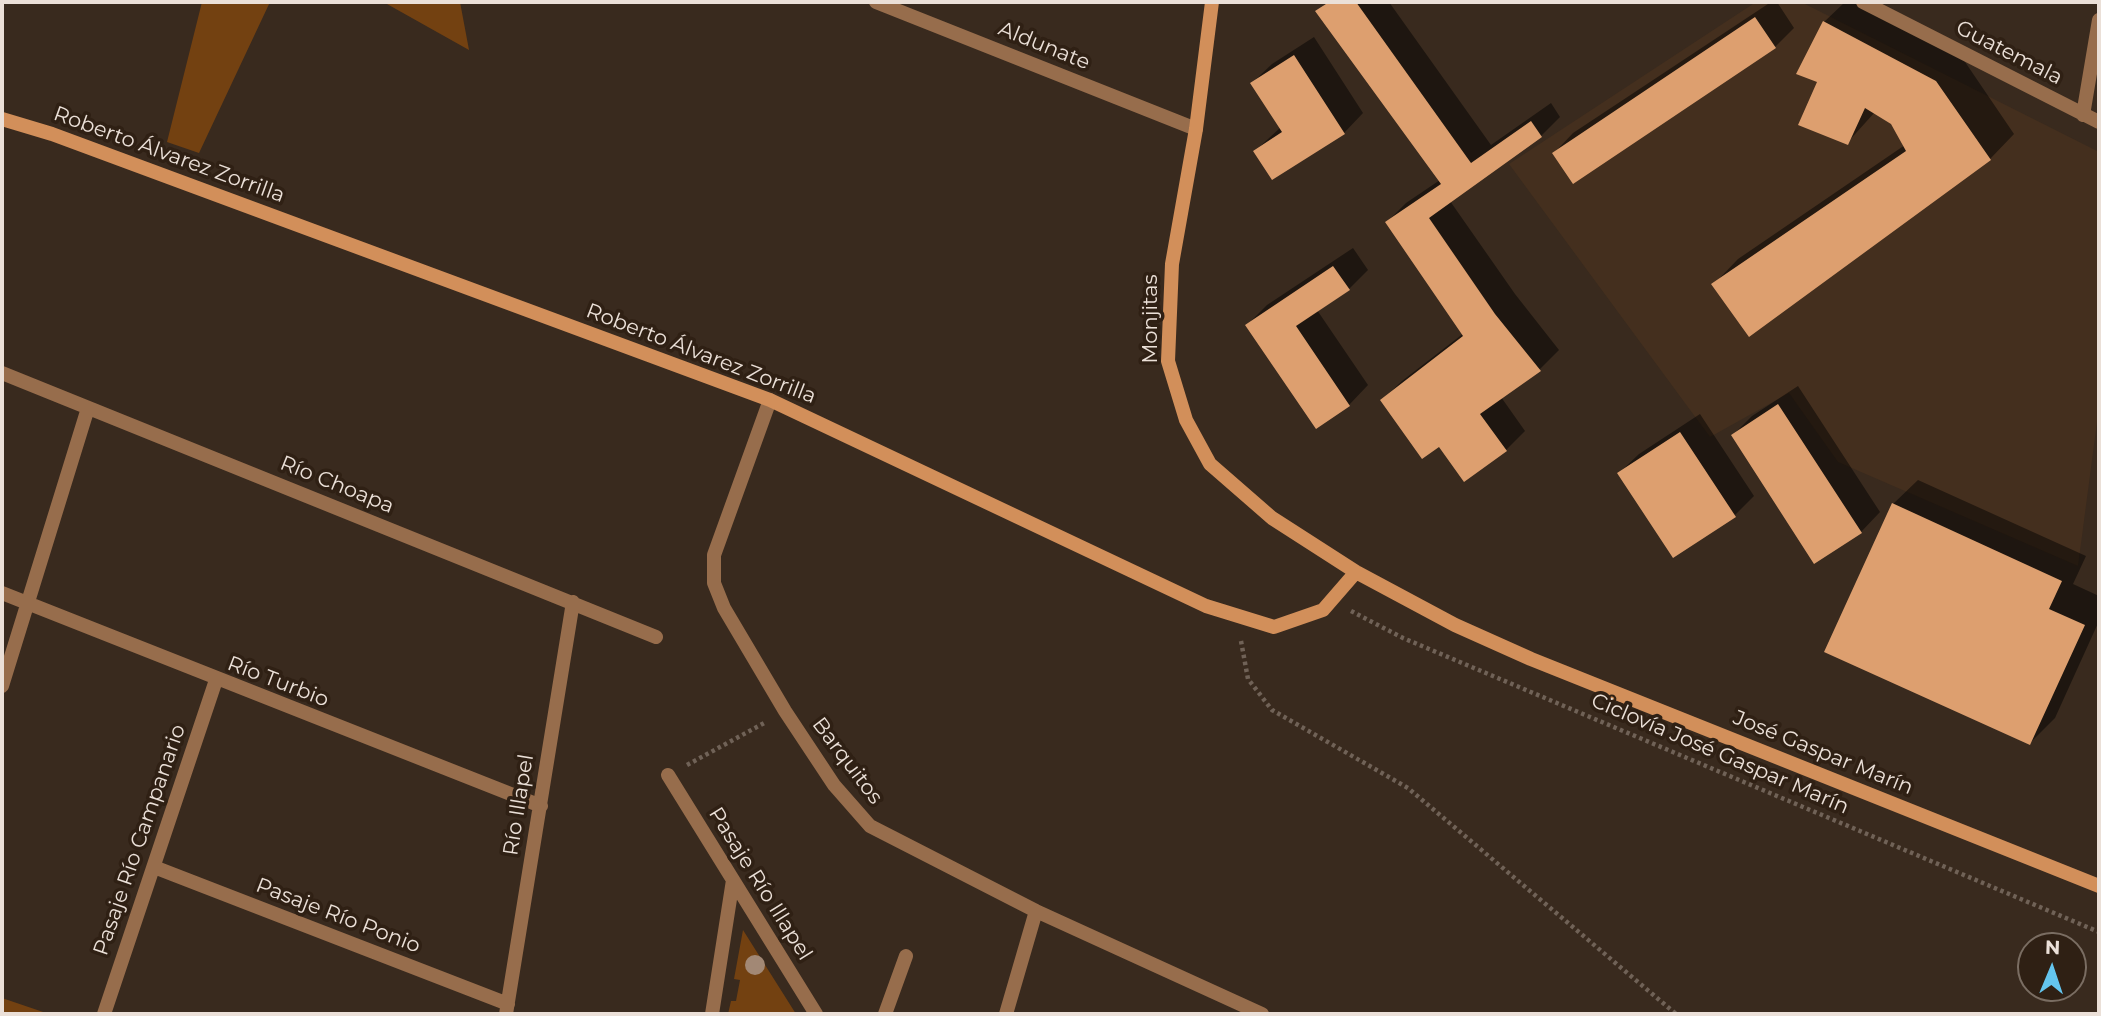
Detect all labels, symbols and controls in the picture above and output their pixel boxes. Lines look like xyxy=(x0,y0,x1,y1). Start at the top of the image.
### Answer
street label: Guatemala xyxy=(1951,15,2067,91)
street label: Aldunate xyxy=(995,16,1093,76)
street label: Roberto Álvarez Zorrilla xyxy=(50,101,288,209)
street label: Monjitas xyxy=(1138,274,1164,364)
street label: Roberto Álvarez Zorrilla xyxy=(582,298,820,410)
street label: Río Choapa xyxy=(276,451,398,519)
street label: Río Turbio xyxy=(224,651,332,713)
street label: Ciclovía José Gaspar Marín xyxy=(1587,688,1853,820)
street label: José Gaspar Marín xyxy=(1729,705,1917,801)
street label: Barquitos xyxy=(806,713,888,809)
street label: Pasaje Río Campanario xyxy=(89,721,191,959)
street label: Río Illapel xyxy=(499,753,539,857)
street label: Pasaje Río Illapel xyxy=(703,803,817,965)
street label: Pasaje Río Ponio xyxy=(252,873,424,959)
north arrow xyxy=(2017,932,2087,1002)
text: N xyxy=(2045,936,2061,959)

